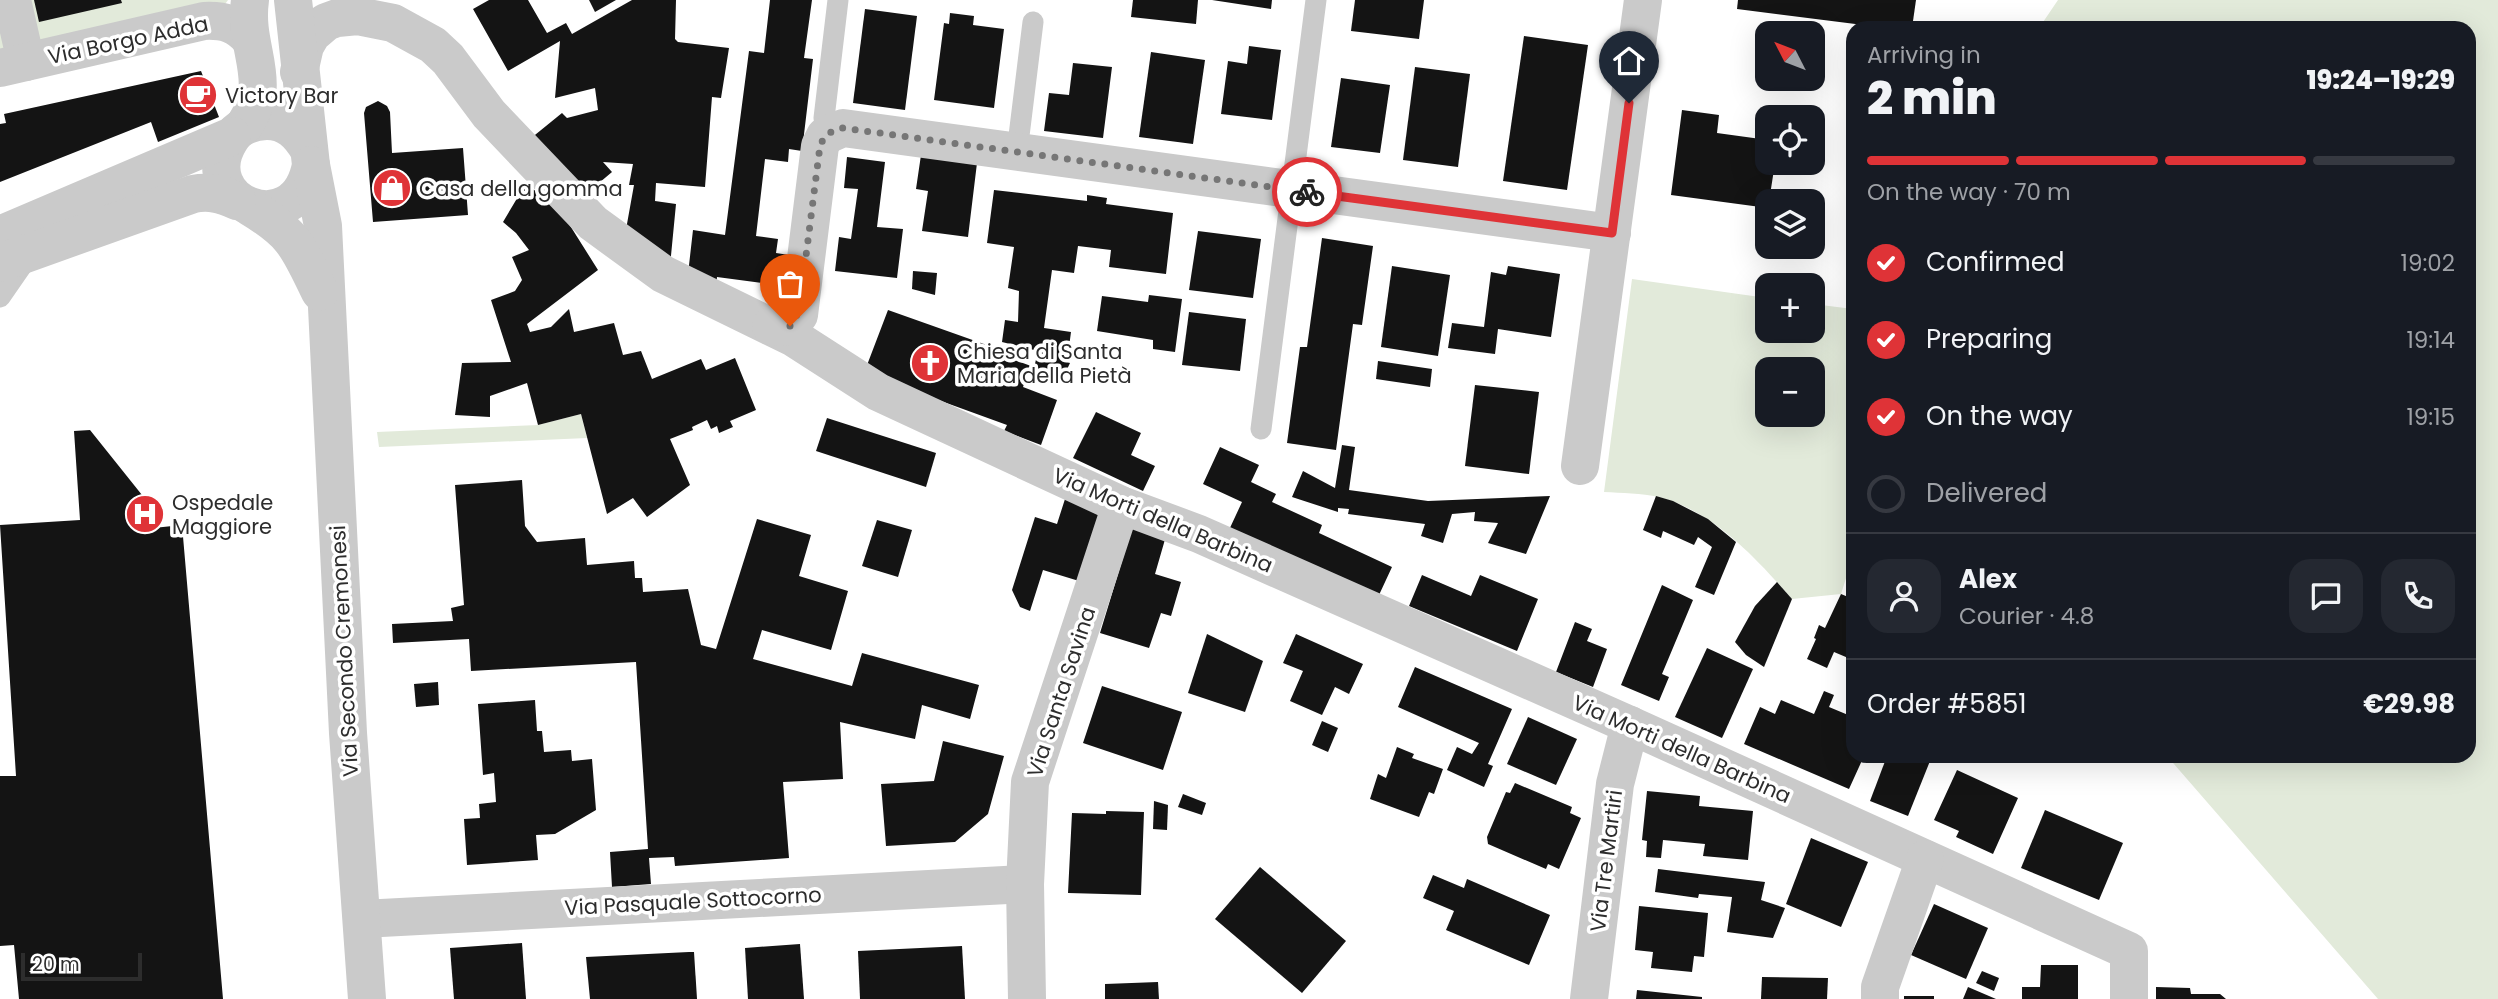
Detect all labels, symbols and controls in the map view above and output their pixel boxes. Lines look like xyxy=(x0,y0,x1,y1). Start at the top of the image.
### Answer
street label: Via Borgo Adda xyxy=(45,9,211,71)
north arrow xyxy=(1755,21,1825,91)
map controls xyxy=(1755,21,1825,427)
pin xyxy=(1599,31,1659,103)
text: Arriving in xyxy=(1867,39,1981,71)
icon: home xyxy=(1610,42,1648,80)
text: 19:24–19:29 xyxy=(2306,62,2455,98)
text: 2 min xyxy=(1867,66,1997,130)
cafe icon: Victory Bar xyxy=(177,74,219,116)
place label: Victory Bar xyxy=(225,81,339,110)
button: locate xyxy=(1755,105,1825,175)
courier xyxy=(1272,157,1342,227)
shop icon: Casa della gomma xyxy=(371,167,413,209)
icon: bike xyxy=(1288,173,1326,211)
place label: Casa della gomma xyxy=(419,174,623,203)
text: On the way · 70 m xyxy=(1867,176,2071,208)
button: layers xyxy=(1755,189,1825,259)
icon: check xyxy=(1867,244,1905,282)
text: Confirmed xyxy=(1926,244,2064,280)
text: 19:02 xyxy=(2401,247,2455,279)
pin xyxy=(760,254,820,326)
icon: bag xyxy=(771,265,809,303)
button: + xyxy=(1755,273,1825,343)
icon: check xyxy=(1867,321,1905,359)
text: Preparing xyxy=(1926,321,2052,357)
text: 19:14 xyxy=(2406,324,2455,356)
place label: Chiesa di Santa Maria della Pietà xyxy=(957,337,1132,390)
church icon: Chiesa di Santa Maria della Pietà xyxy=(909,342,951,384)
button: − xyxy=(1755,357,1825,427)
icon: check xyxy=(1867,398,1905,436)
text: On the way xyxy=(1926,398,2073,434)
text: 19:15 xyxy=(2406,401,2455,433)
street label: Via Morti della Barbina xyxy=(1049,461,1277,579)
text: Delivered xyxy=(1926,475,2047,511)
place label: Ospedale Maggiore xyxy=(172,488,273,541)
hospital icon: Ospedale Maggiore xyxy=(124,493,166,535)
street label: Via Secondo Cremonesi xyxy=(323,524,365,778)
button: person xyxy=(1867,559,1941,633)
button: chat xyxy=(2289,559,2363,633)
button: phone xyxy=(2381,559,2455,633)
text: Alex xyxy=(1959,561,2017,597)
text: Courier · 4.8 xyxy=(1959,600,2094,632)
street label: Via Santa Savina xyxy=(1020,603,1102,781)
text: Order #5851 xyxy=(1867,686,2027,722)
text: €29.98 xyxy=(2363,686,2455,722)
street label: Via Morti della Barbina xyxy=(1568,688,1796,810)
street label: Via Tre Martiri xyxy=(1583,788,1629,934)
street label: Via Pasquale Sottocorno xyxy=(564,880,822,922)
scale bar xyxy=(21,950,142,982)
text: 20 m xyxy=(32,951,80,978)

